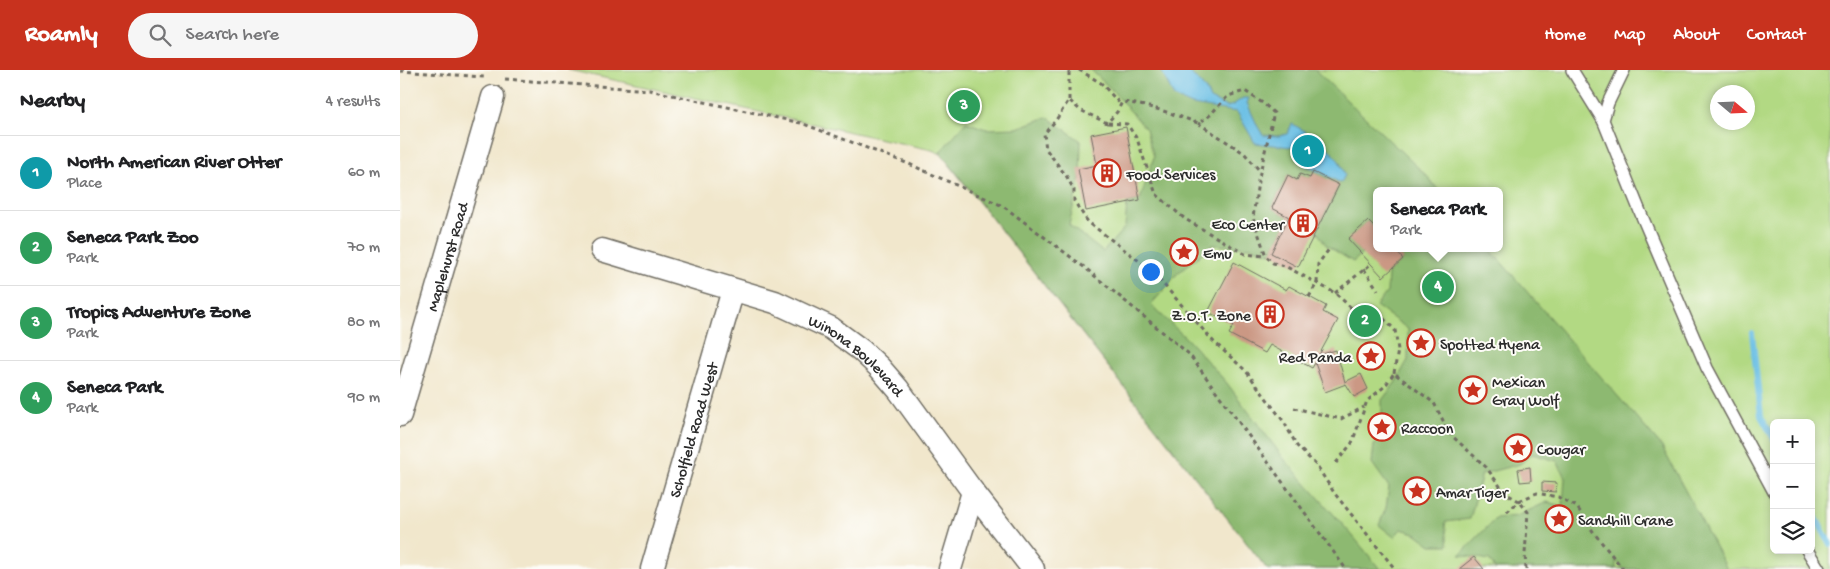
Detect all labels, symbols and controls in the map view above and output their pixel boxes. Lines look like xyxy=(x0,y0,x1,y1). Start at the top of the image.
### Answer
search box xyxy=(128,13,478,58)
text: Roamly xyxy=(25,21,98,50)
icon: search xyxy=(146,21,174,49)
text: Search here xyxy=(186,24,279,47)
text: Home xyxy=(1544,25,1586,46)
text: Map xyxy=(1614,25,1645,46)
text: About xyxy=(1673,25,1719,46)
text: Contact xyxy=(1747,25,1805,46)
north arrow xyxy=(1710,85,1755,130)
pin: 3 xyxy=(948,87,980,125)
text: Nearby xyxy=(20,90,85,115)
text: 4 results xyxy=(325,93,380,112)
pin: 1 xyxy=(1292,132,1324,170)
text: North American River Otter xyxy=(67,152,281,175)
building icon: Food Services xyxy=(1092,158,1122,188)
text: 1 xyxy=(33,164,39,183)
text: 60 m xyxy=(348,164,380,183)
place label: Food Services xyxy=(1125,167,1217,186)
text: Place xyxy=(67,175,102,194)
popup xyxy=(1373,187,1503,252)
street label: Maplehurst Road xyxy=(425,199,475,314)
text: Seneca Park xyxy=(1390,199,1486,222)
building icon: Eco Center xyxy=(1288,208,1318,238)
place label: Eco Center xyxy=(1212,217,1285,236)
text: Park xyxy=(1390,222,1421,241)
text: Seneca Park Zoo xyxy=(67,227,199,250)
place icon: Emu xyxy=(1169,237,1199,267)
text: 2 xyxy=(32,239,40,258)
text: 70 m xyxy=(347,239,380,258)
place label: Emu xyxy=(1203,246,1232,265)
text: Park xyxy=(67,250,98,269)
your location xyxy=(1138,259,1164,285)
pin: 4 xyxy=(1422,268,1454,306)
building icon: Z.O.T. Zone xyxy=(1255,299,1285,329)
text: Tropics Adventure Zone xyxy=(67,302,251,325)
pin: 2 xyxy=(1349,302,1381,340)
place label: Z.O.T. Zone xyxy=(1171,308,1252,327)
street label: Winona Boulevard xyxy=(804,313,907,403)
text: 3 xyxy=(32,314,40,333)
text: 80 m xyxy=(347,314,380,333)
text: Park xyxy=(67,325,98,344)
place icon: Spotted Hyena xyxy=(1406,328,1436,358)
place label: Spotted Hyena xyxy=(1440,337,1541,356)
place icon: Red Panda xyxy=(1356,341,1386,371)
place label: Red Panda xyxy=(1279,350,1353,369)
street label: Scholfield Road West xyxy=(667,360,725,500)
place icon: Mexican Gray Wolf xyxy=(1458,375,1488,405)
place label: Mexican Gray Wolf xyxy=(1492,375,1560,412)
text: Seneca Park xyxy=(67,377,162,400)
text: 4 xyxy=(32,389,40,408)
text: 90 m xyxy=(348,389,380,408)
text: Park xyxy=(67,400,98,419)
place icon: Raccoon xyxy=(1367,412,1397,442)
map controls xyxy=(1770,419,1815,554)
button: + xyxy=(1770,419,1815,464)
place label: Raccoon xyxy=(1401,421,1454,440)
place icon: Cougar xyxy=(1503,433,1533,463)
place label: Cougar xyxy=(1537,442,1586,461)
button: − xyxy=(1770,464,1815,509)
place icon: Amar Tiger xyxy=(1402,476,1432,506)
place label: Amar Tiger xyxy=(1436,485,1509,504)
place icon: Sandhill Crane xyxy=(1544,504,1574,534)
button: layers xyxy=(1770,509,1815,554)
place label: Sandhill Crane xyxy=(1578,513,1674,532)

